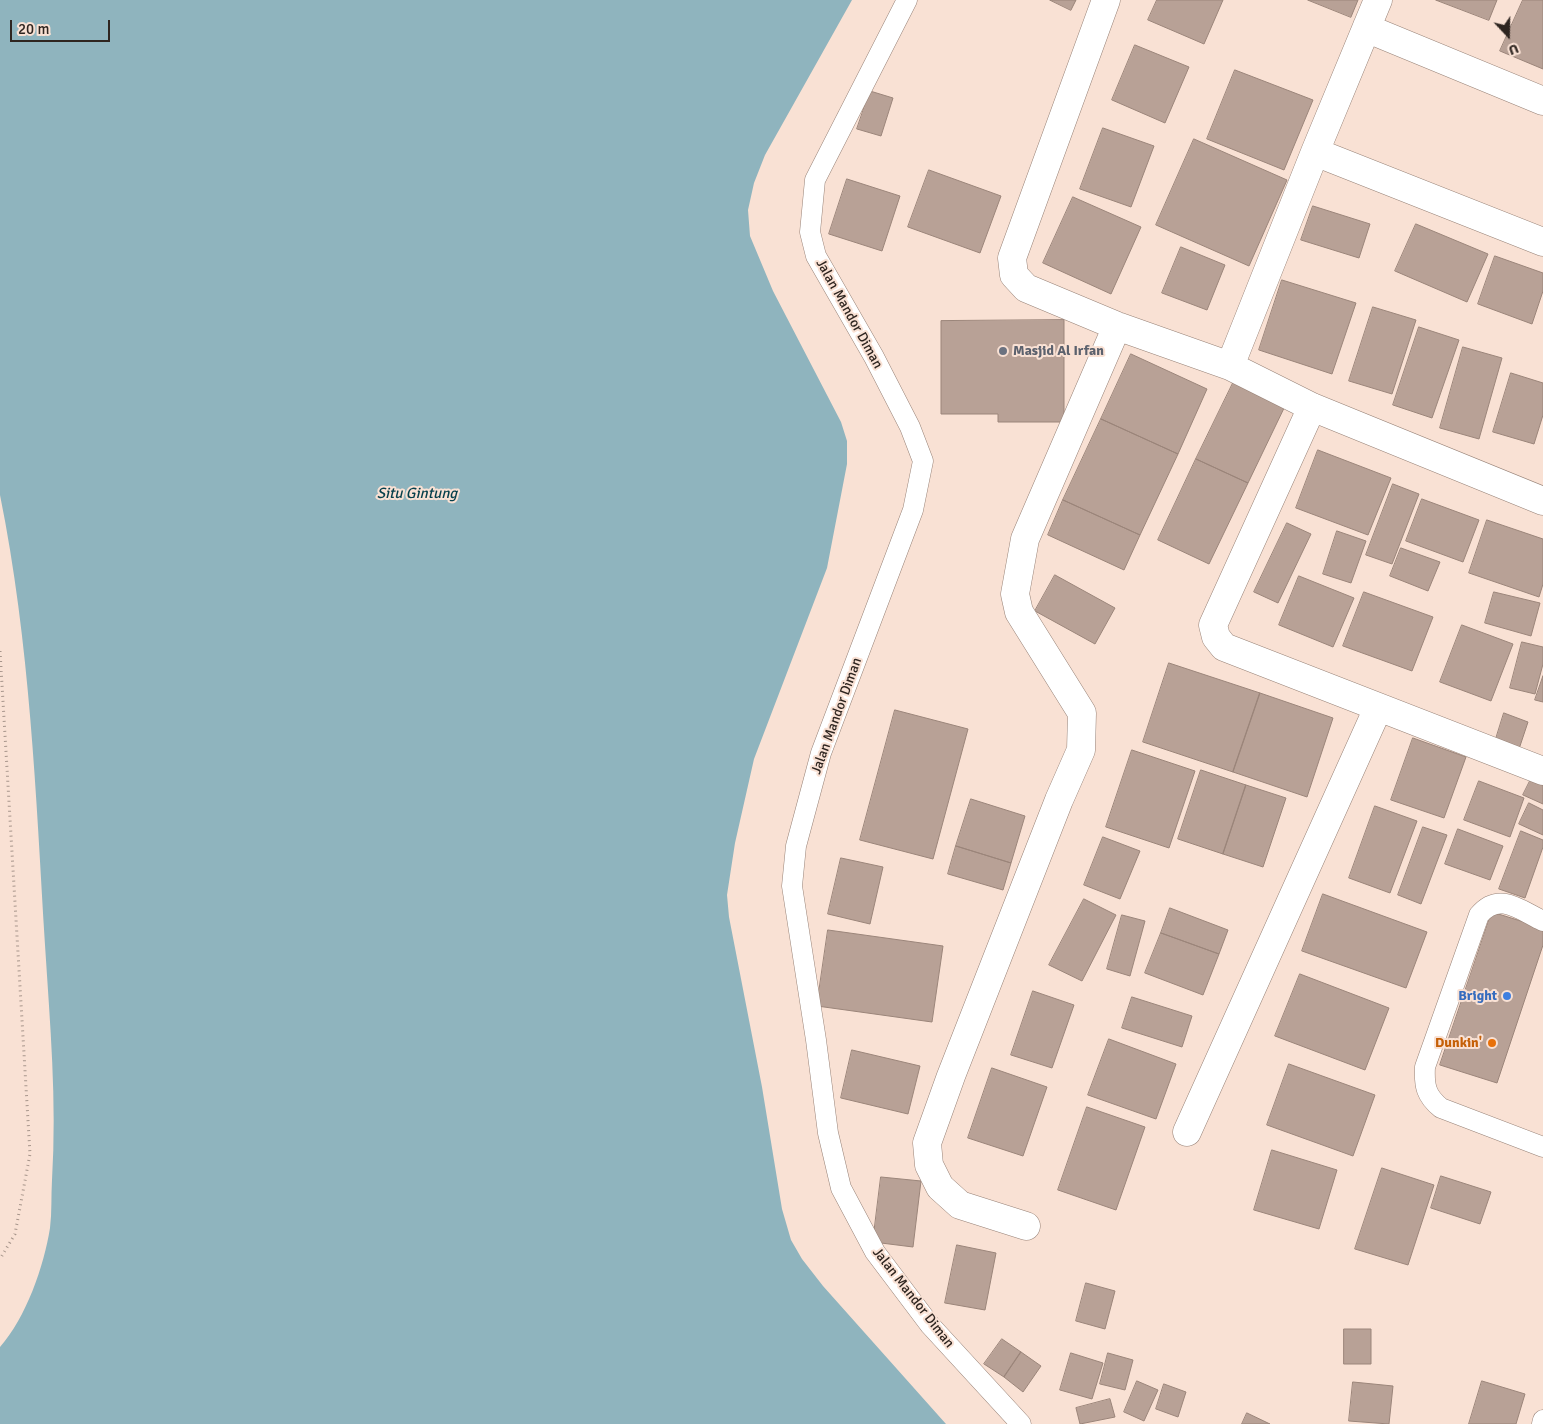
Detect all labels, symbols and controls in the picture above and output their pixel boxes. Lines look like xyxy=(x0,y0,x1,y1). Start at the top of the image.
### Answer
scale bar xyxy=(12,10,112,42)
north arrow xyxy=(1483,10,1533,60)
text: 20 m xyxy=(18,20,49,38)
text: U xyxy=(1506,40,1521,59)
street label: Jalan Mandor Diman xyxy=(812,256,886,372)
place label: Masjid Al Irfan xyxy=(1013,343,1104,359)
marker: Masjid Al Irfan xyxy=(997,345,1009,357)
water label: Situ Gintung xyxy=(377,485,457,503)
street label: Jalan Mandor Diman xyxy=(808,655,866,777)
place label: Bright xyxy=(1458,988,1497,1004)
marker: Bright xyxy=(1501,990,1513,1002)
place label: Dunkin' xyxy=(1435,1035,1482,1051)
marker: Dunkin' xyxy=(1486,1037,1498,1049)
street label: Jalan Mandor Diman xyxy=(869,1244,957,1352)

